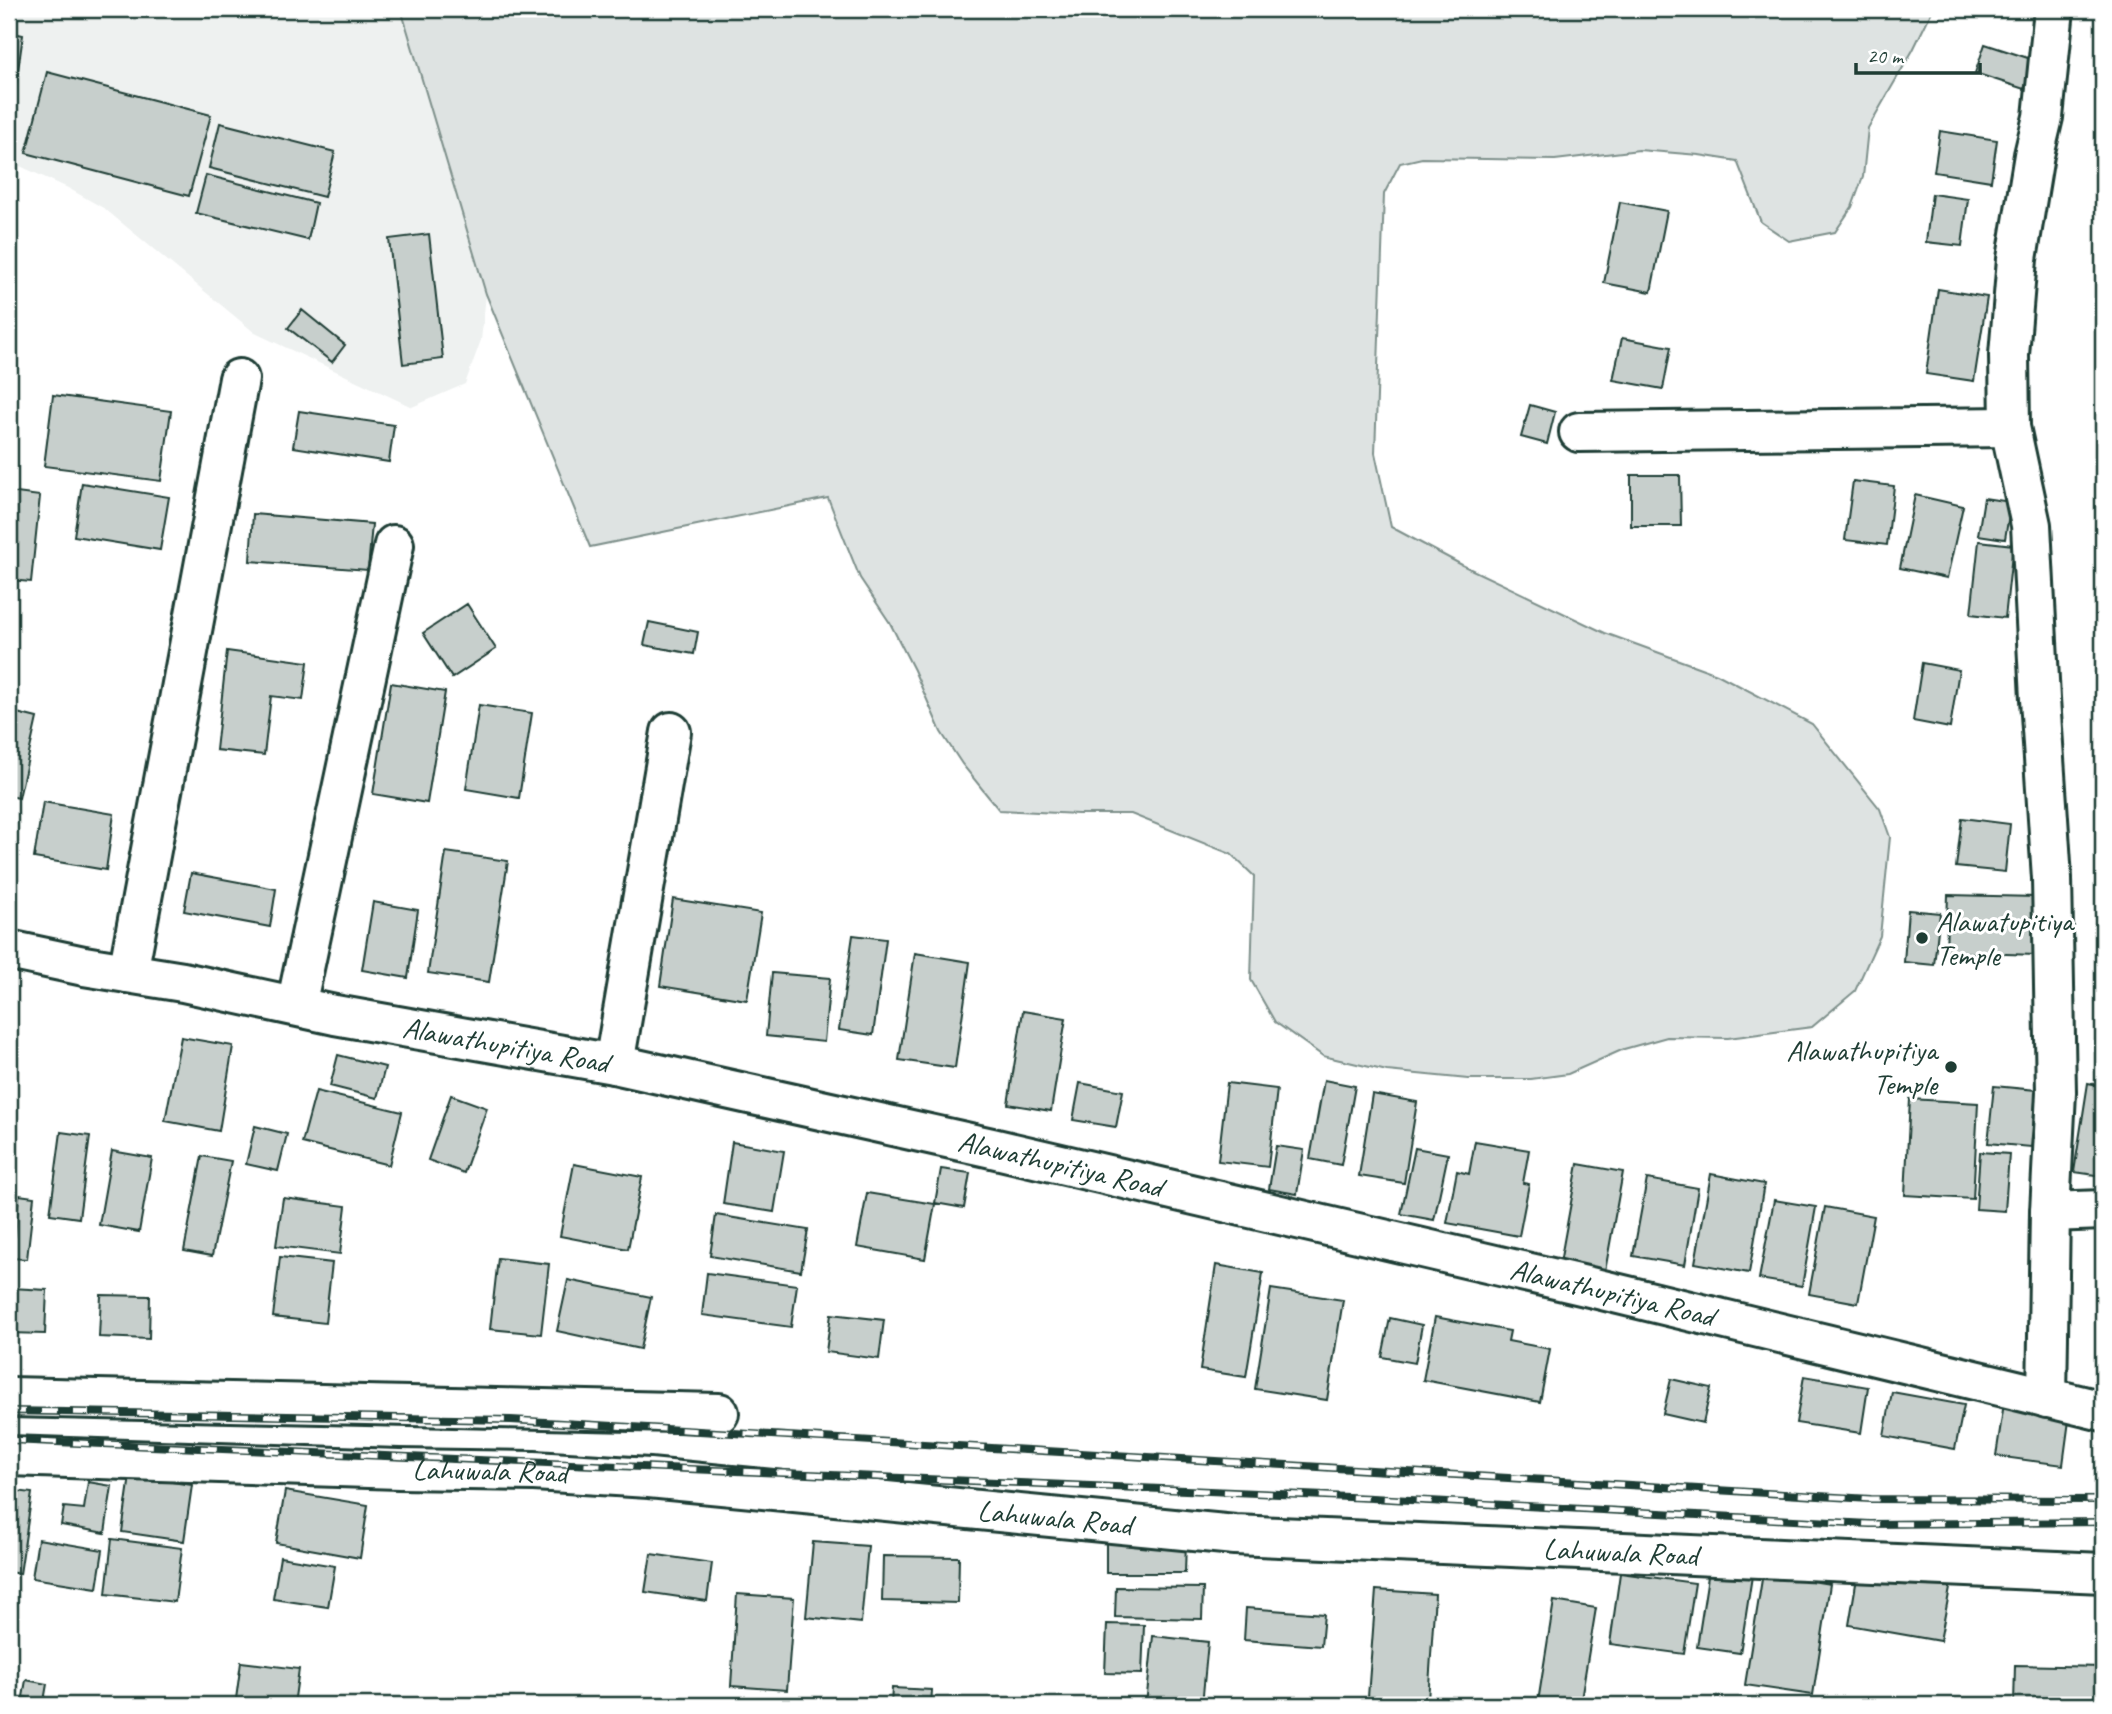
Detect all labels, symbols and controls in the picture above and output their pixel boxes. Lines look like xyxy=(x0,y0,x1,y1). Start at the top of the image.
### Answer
scale bar xyxy=(1856,32,1981,76)
text: 20 m xyxy=(1867,43,1905,69)
place label: Alawatupitiya Temple xyxy=(1936,902,2076,974)
marker: Alawatupitiya Temple xyxy=(1914,930,1930,946)
street label: Alawathupitiya Road xyxy=(400,1008,616,1082)
place label: Alawathupitiya Temple xyxy=(1786,1031,1940,1103)
marker: Alawathupitiya Temple xyxy=(1943,1059,1959,1075)
street label: Alawathupitiya Road xyxy=(955,1122,1170,1207)
street label: Alawathupitiya Road xyxy=(1507,1250,1722,1336)
street label: Lahuwala Road xyxy=(412,1450,572,1492)
street label: Lahuwala Road xyxy=(976,1491,1138,1544)
street label: Lahuwala Road xyxy=(1542,1530,1703,1574)

